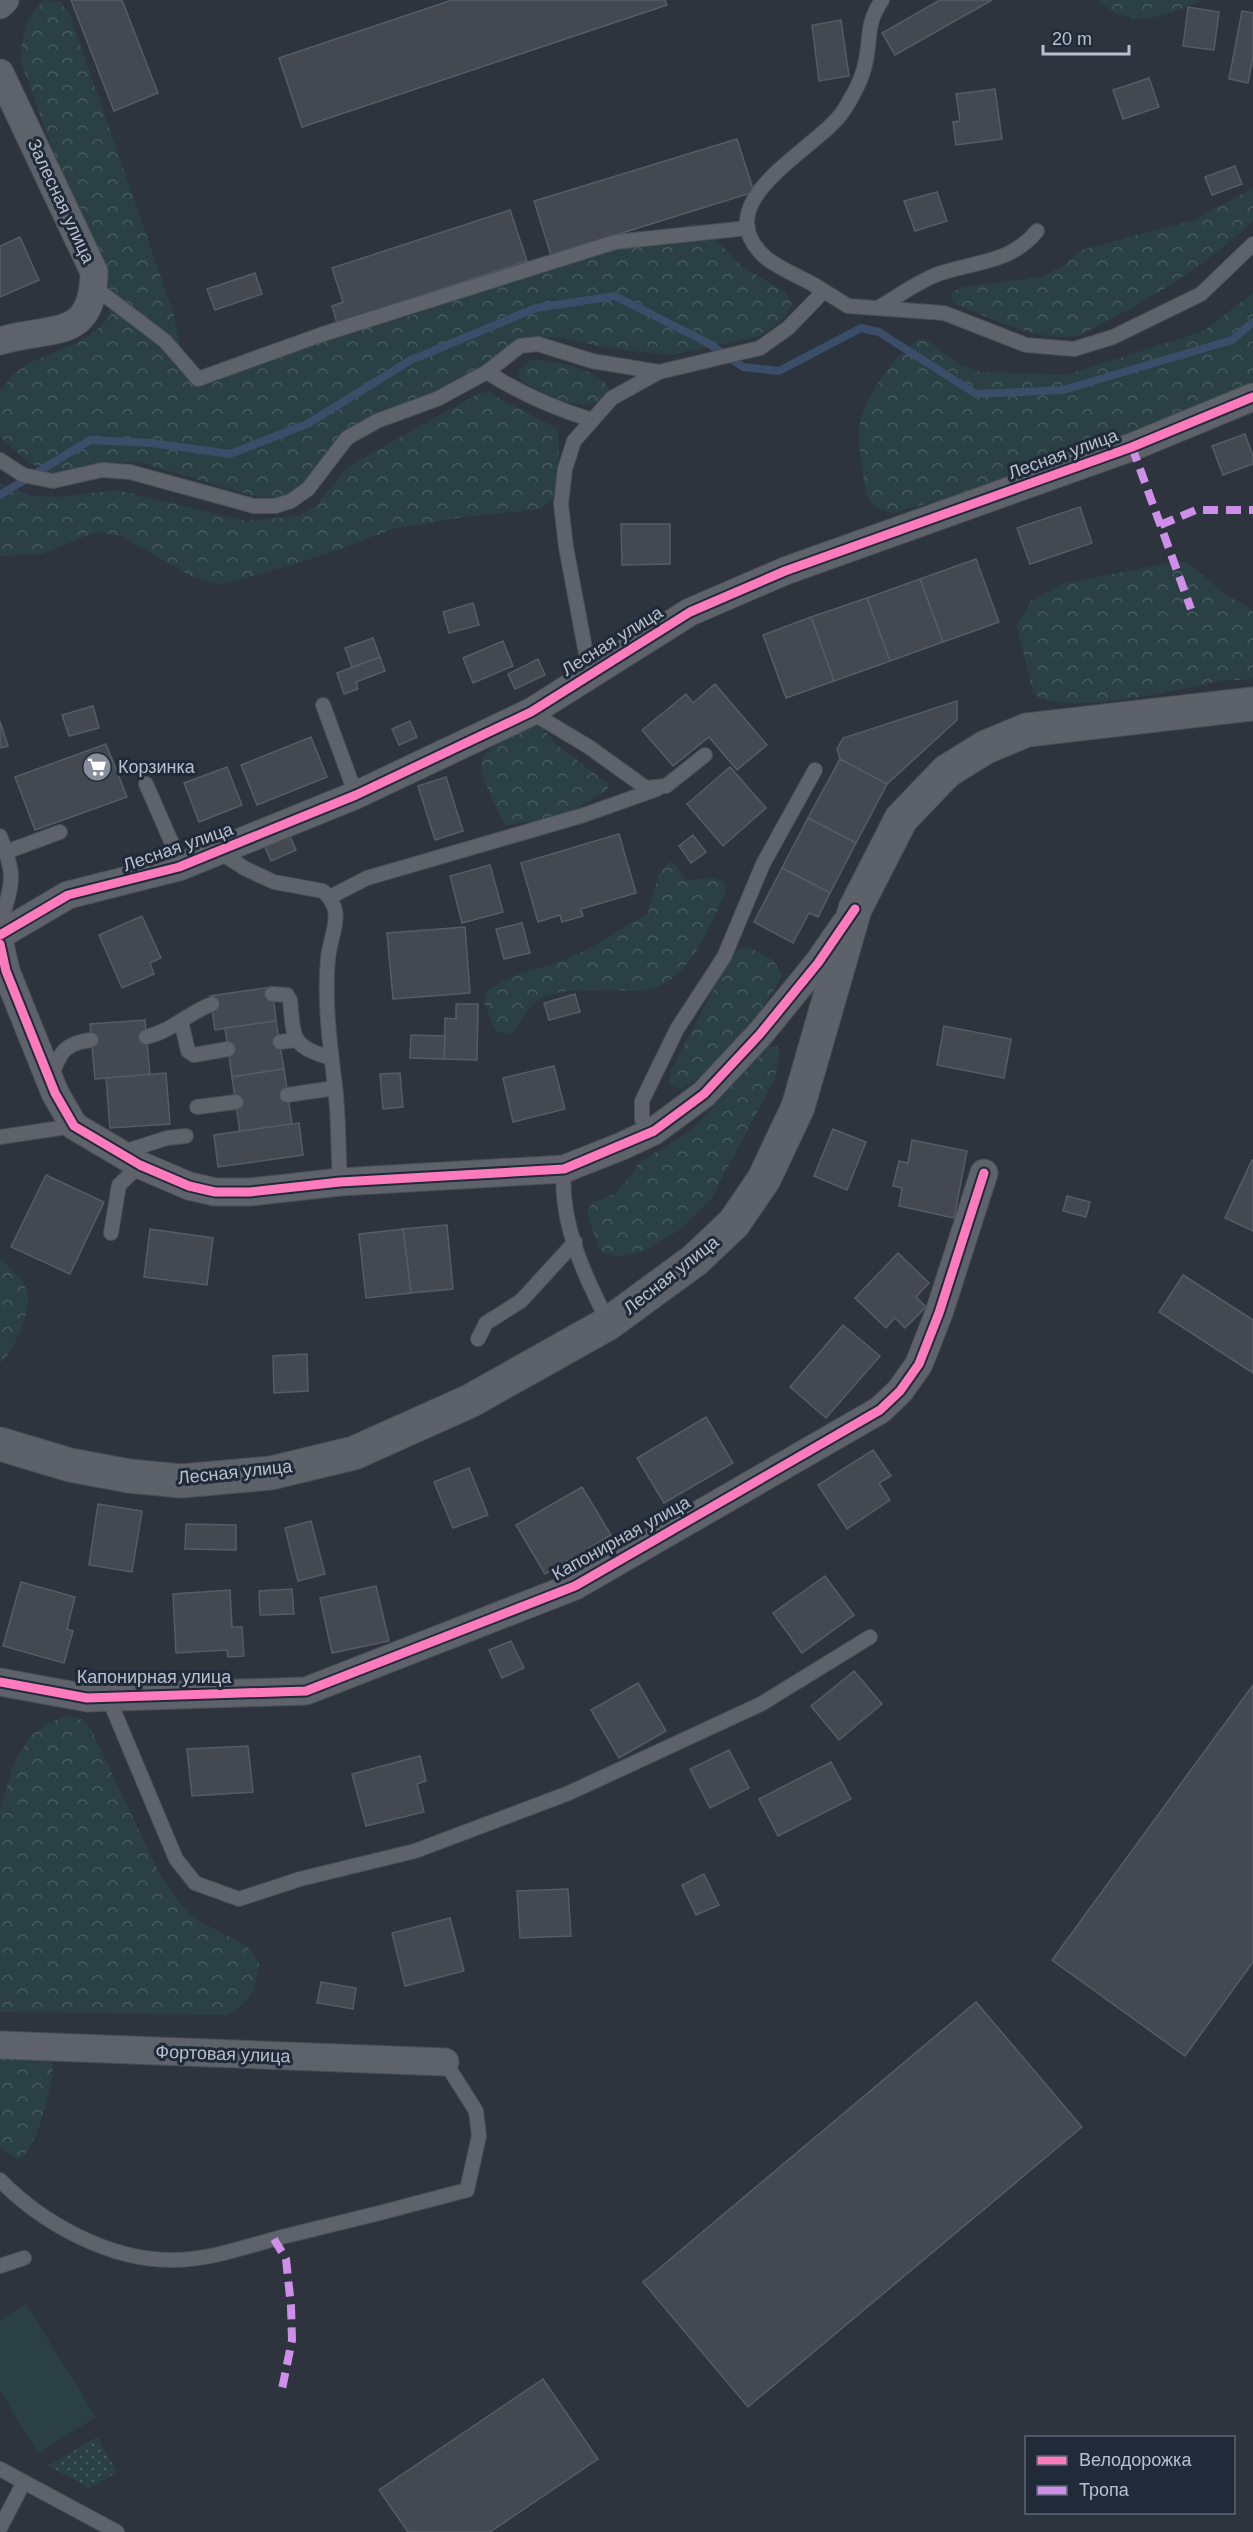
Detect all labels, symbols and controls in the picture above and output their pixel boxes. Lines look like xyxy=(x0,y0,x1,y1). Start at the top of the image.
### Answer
scale bar xyxy=(1043,18,1128,56)
text: 20 m xyxy=(1052,29,1092,49)
street label: Залесная улица xyxy=(23,136,99,267)
street label: Лесная улица xyxy=(1006,425,1121,483)
street label: Лесная улица xyxy=(558,602,667,680)
supermarket icon: Корзинка xyxy=(81,751,113,783)
place label: Корзинка xyxy=(118,757,196,777)
street label: Лесная улица xyxy=(120,819,237,875)
street label: Лесная улица xyxy=(620,1231,723,1318)
street label: Лесная улица xyxy=(177,1456,294,1488)
street label: Капонирная улица xyxy=(549,1491,694,1584)
street label: Капонирная улица xyxy=(77,1667,232,1687)
street label: Фортовая улица xyxy=(155,2042,292,2066)
legend xyxy=(1025,2436,1235,2514)
text: Велодорожка xyxy=(1079,2450,1192,2470)
text: Тропа xyxy=(1079,2480,1130,2500)

